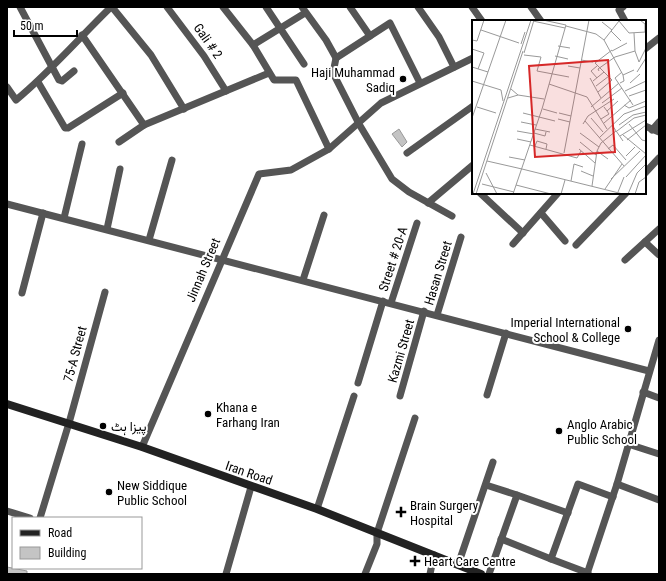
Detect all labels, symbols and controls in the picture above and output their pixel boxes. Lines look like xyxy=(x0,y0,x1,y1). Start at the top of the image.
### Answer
scale bar xyxy=(14,12,77,38)
text: 50 m xyxy=(20,19,44,33)
inset map xyxy=(472,20,646,194)
street label: Gali # 2 xyxy=(191,21,225,61)
place label: Haji Muhammad Sadiq xyxy=(311,65,395,95)
marker: Haji Muhammad Sadiq xyxy=(398,74,408,84)
street label: Street # 20-A xyxy=(375,224,411,293)
street label: Jinnah Street xyxy=(183,236,223,304)
street label: Hasan Street xyxy=(421,239,455,307)
place label: Imperial International School & College xyxy=(510,315,620,345)
street label: Kazmi Street xyxy=(385,317,417,384)
street label: 75-A Street xyxy=(60,324,90,383)
marker: Imperial International School & College xyxy=(623,324,633,334)
place label: Khana e Farhang Iran xyxy=(216,400,280,430)
marker: Khana e Farhang Iran xyxy=(203,409,213,419)
place label: Anglo Arabic Public School xyxy=(567,417,637,447)
place label: پیزا ہٹ xyxy=(111,419,147,436)
marker: پیزا ہٹ xyxy=(98,421,108,431)
marker: Anglo Arabic Public School xyxy=(554,426,564,436)
street label: Iran Road xyxy=(224,458,274,488)
place label: New Siddique Public School xyxy=(117,478,187,508)
marker: New Siddique Public School xyxy=(104,487,114,497)
place label: Brain Surgery Hospital xyxy=(410,498,479,528)
marker: Brain Surgery Hospital xyxy=(395,506,407,518)
legend xyxy=(12,517,142,569)
text: Road xyxy=(48,526,72,540)
text: Building xyxy=(48,546,86,560)
place label: Heart Care Centre xyxy=(424,554,516,569)
marker: Heart Care Centre xyxy=(409,555,421,567)

